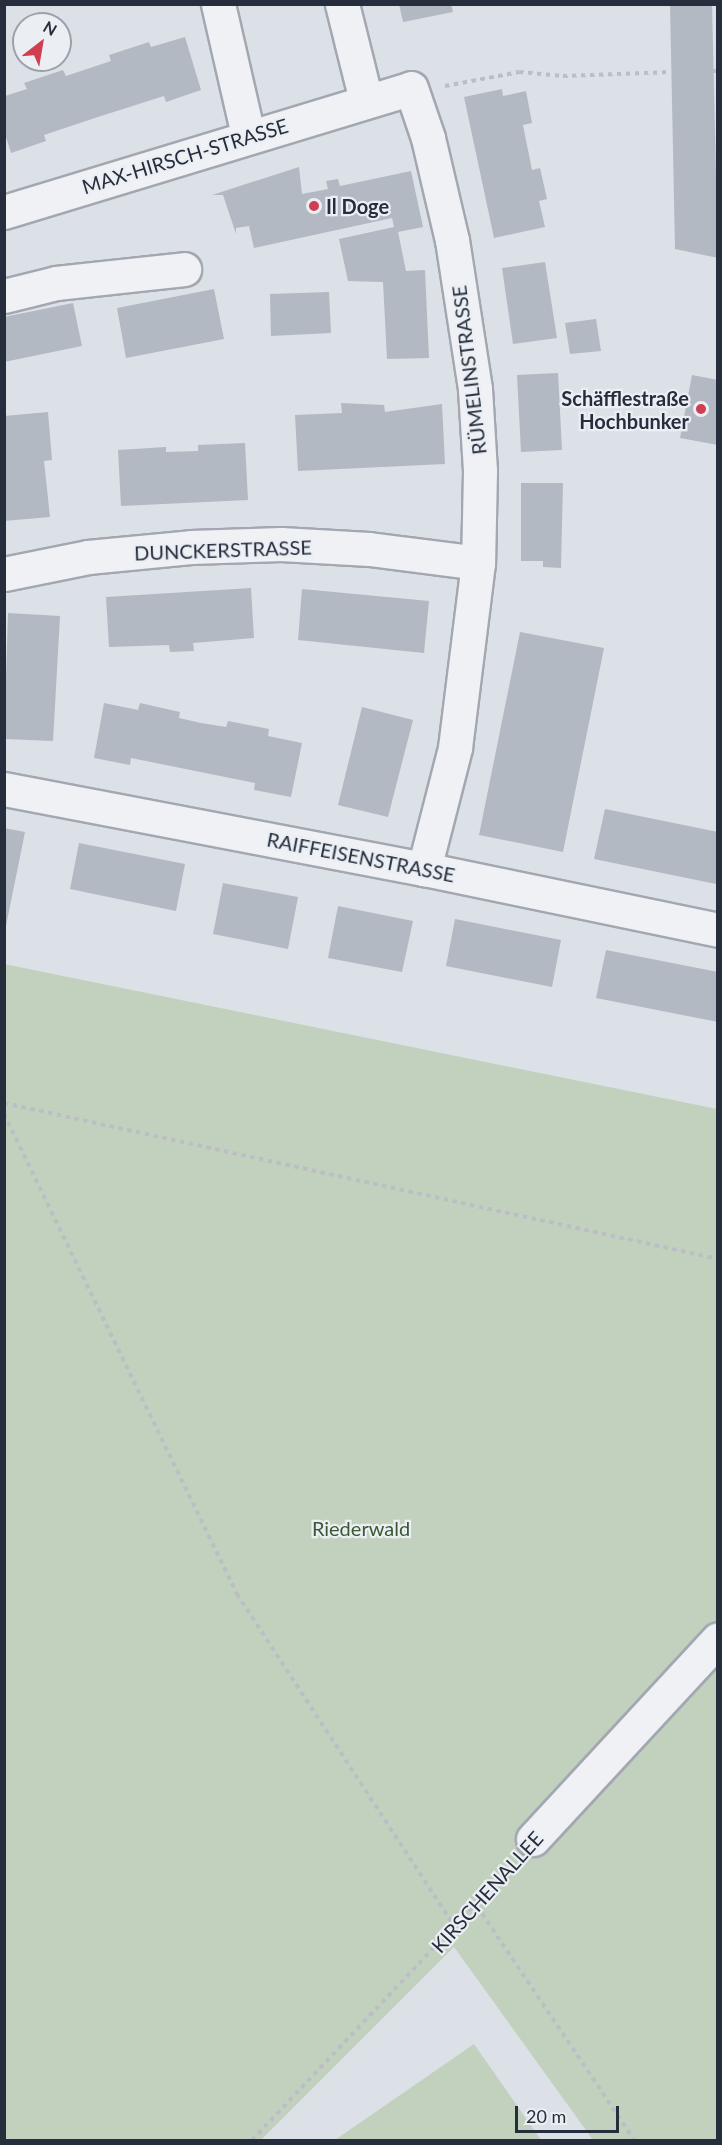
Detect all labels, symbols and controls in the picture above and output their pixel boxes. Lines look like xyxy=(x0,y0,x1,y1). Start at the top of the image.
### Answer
north arrow xyxy=(12,12,72,72)
text: N xyxy=(40,17,61,39)
street label: MAX-HIRSCH-STRASSE xyxy=(79,113,291,199)
place label: Il Doge xyxy=(326,194,389,218)
marker: Il Doge xyxy=(307,199,321,213)
street label: RÜMELINSTRASSE xyxy=(447,284,491,456)
place label: Schäfflestraße Hochbunker xyxy=(561,386,689,433)
marker: Schäfflestraße Hochbunker xyxy=(694,402,708,416)
street label: DUNCKERSTRASSE xyxy=(134,535,312,565)
street label: RAIFFEISENSTRASSE xyxy=(265,827,457,887)
park label: Riederwald xyxy=(312,1516,410,1540)
street label: KIRSCHENALLEE xyxy=(426,1826,548,1958)
scale bar xyxy=(518,2094,622,2132)
text: 20 m xyxy=(526,2105,566,2127)

